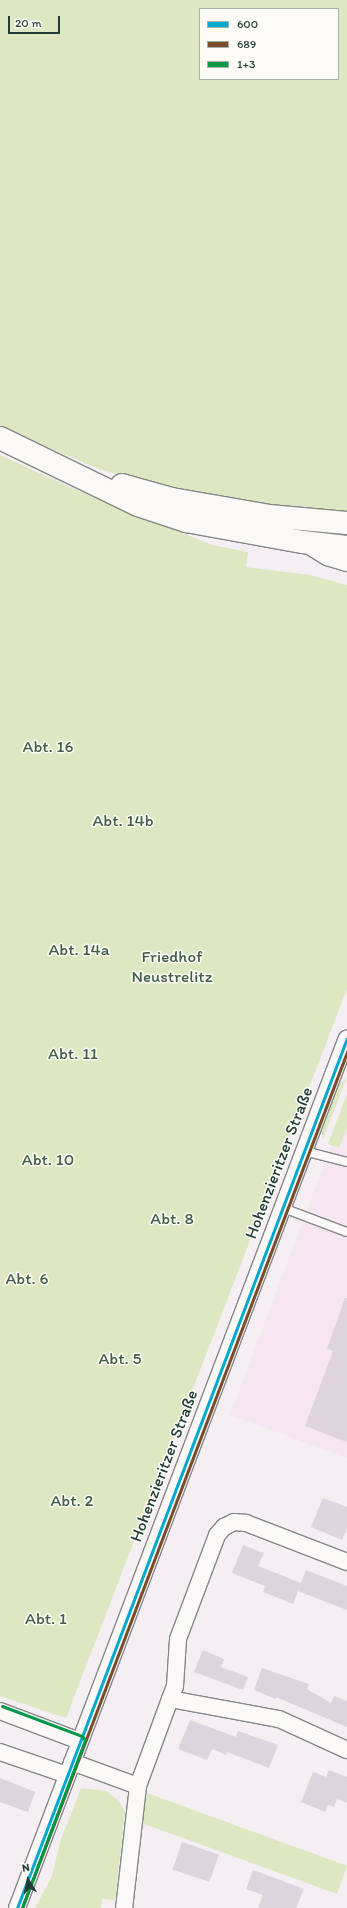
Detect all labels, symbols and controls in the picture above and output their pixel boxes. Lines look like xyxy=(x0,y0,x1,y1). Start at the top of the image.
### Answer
scale bar xyxy=(10,8,62,34)
legend xyxy=(199,8,339,80)
text: 20 m xyxy=(15,16,42,30)
text: 600 xyxy=(237,17,258,31)
text: 689 xyxy=(237,37,256,51)
text: 1+3 xyxy=(237,57,256,71)
park label: Abt. 16 xyxy=(23,737,73,757)
park label: Abt. 14b xyxy=(92,811,154,831)
park label: Abt. 14a xyxy=(48,940,110,960)
park label: Friedhof Neustrelitz xyxy=(131,947,213,987)
park label: Abt. 11 xyxy=(48,1044,98,1064)
street label: Hohenzieritzer Straße xyxy=(241,1084,317,1242)
park label: Abt. 10 xyxy=(22,1150,74,1170)
park label: Abt. 8 xyxy=(150,1209,194,1229)
park label: Abt. 6 xyxy=(5,1269,49,1289)
park label: Abt. 5 xyxy=(98,1349,142,1369)
street label: Hohenzieritzer Straße xyxy=(126,1387,202,1545)
park label: Abt. 2 xyxy=(50,1491,94,1511)
park label: Abt. 1 xyxy=(25,1609,67,1629)
north arrow xyxy=(8,1860,48,1900)
text: N xyxy=(21,1861,31,1875)

